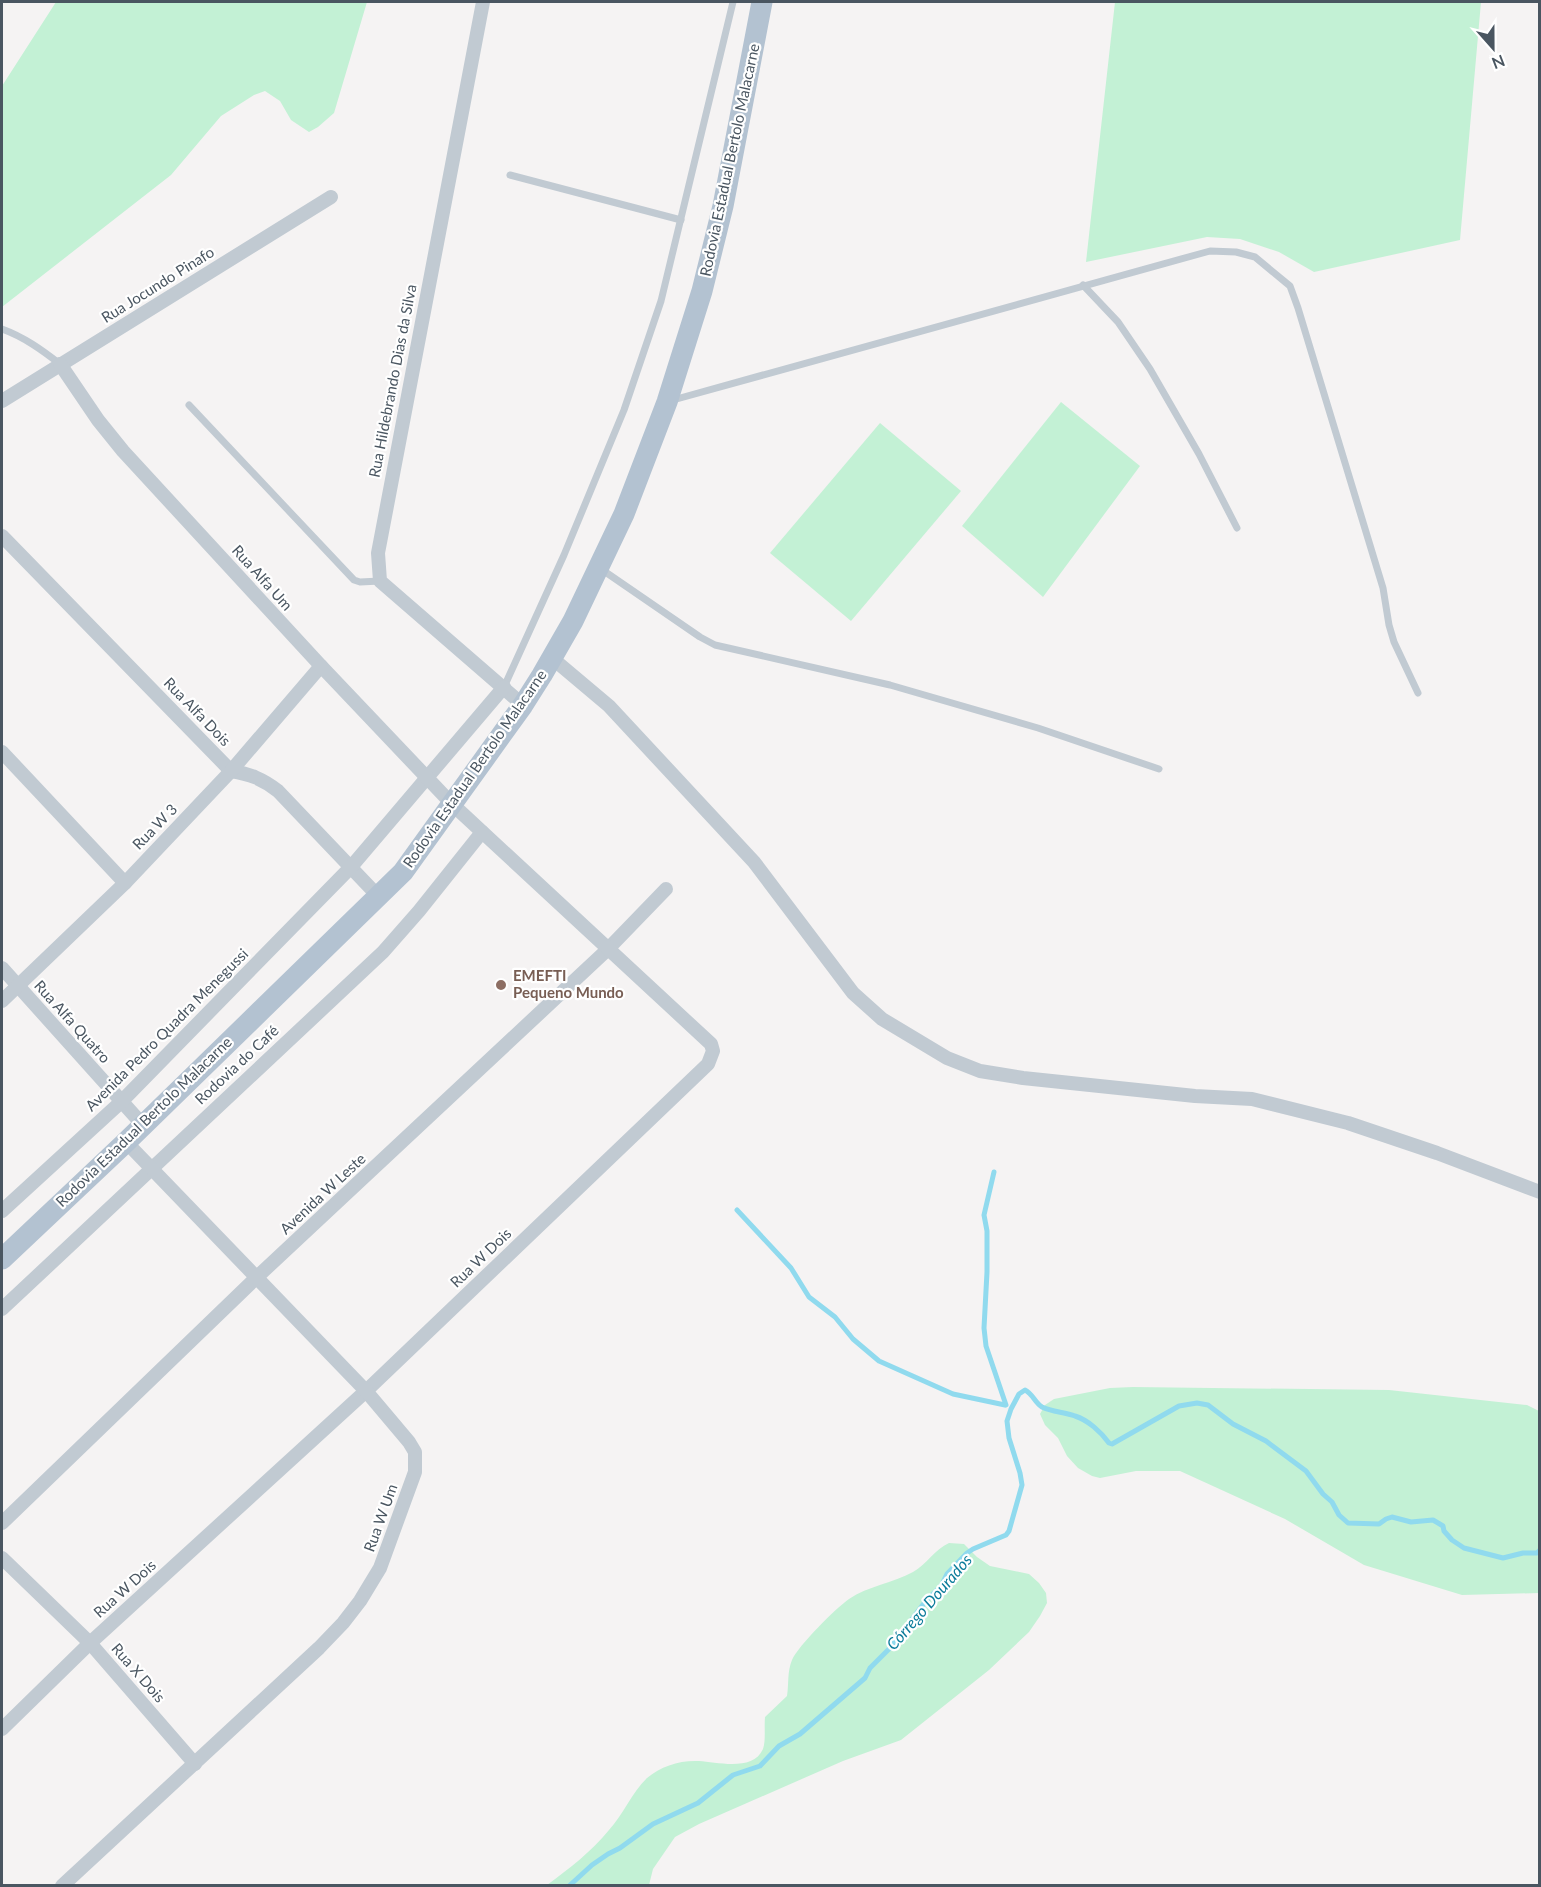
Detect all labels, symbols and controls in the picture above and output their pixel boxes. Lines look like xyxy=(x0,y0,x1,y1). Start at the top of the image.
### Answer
north arrow xyxy=(1463,18,1523,78)
street label: Rodovia Estadual Bertolo Malacarne xyxy=(696,42,763,278)
text: N xyxy=(1489,51,1508,74)
street label: Rua Jocundo Pinafo xyxy=(98,242,217,326)
street label: Rua Hildebrando Dias da Silva xyxy=(364,283,420,479)
street label: Rua Alfa Um xyxy=(229,541,297,614)
street label: Rodovia Estadual Bertolo Malacarne xyxy=(399,666,550,871)
street label: Rua Alfa Dois xyxy=(161,673,235,749)
street label: Rua W 3 xyxy=(128,800,180,853)
street label: Avenida Pedro Quadra Menegussi xyxy=(81,944,251,1114)
place label: EMEFTI Pequeno Mundo xyxy=(513,966,624,1001)
street label: Rua Alfa Quatro xyxy=(31,976,115,1066)
marker: EMEFTI Pequeno Mundo xyxy=(494,978,508,992)
street label: Rodovia do Café xyxy=(191,1021,282,1108)
street label: Rodovia Estadual Bertolo Malacarne xyxy=(52,1032,235,1210)
street label: Avenida W Leste xyxy=(276,1149,369,1238)
street label: Rua W Dois xyxy=(446,1224,514,1291)
street label: Rua W Um xyxy=(359,1481,401,1554)
water label: Córrego Dourados xyxy=(882,1550,976,1653)
street label: Rua W Dois xyxy=(89,1556,159,1621)
street label: Rua X Dois xyxy=(108,1639,169,1706)

